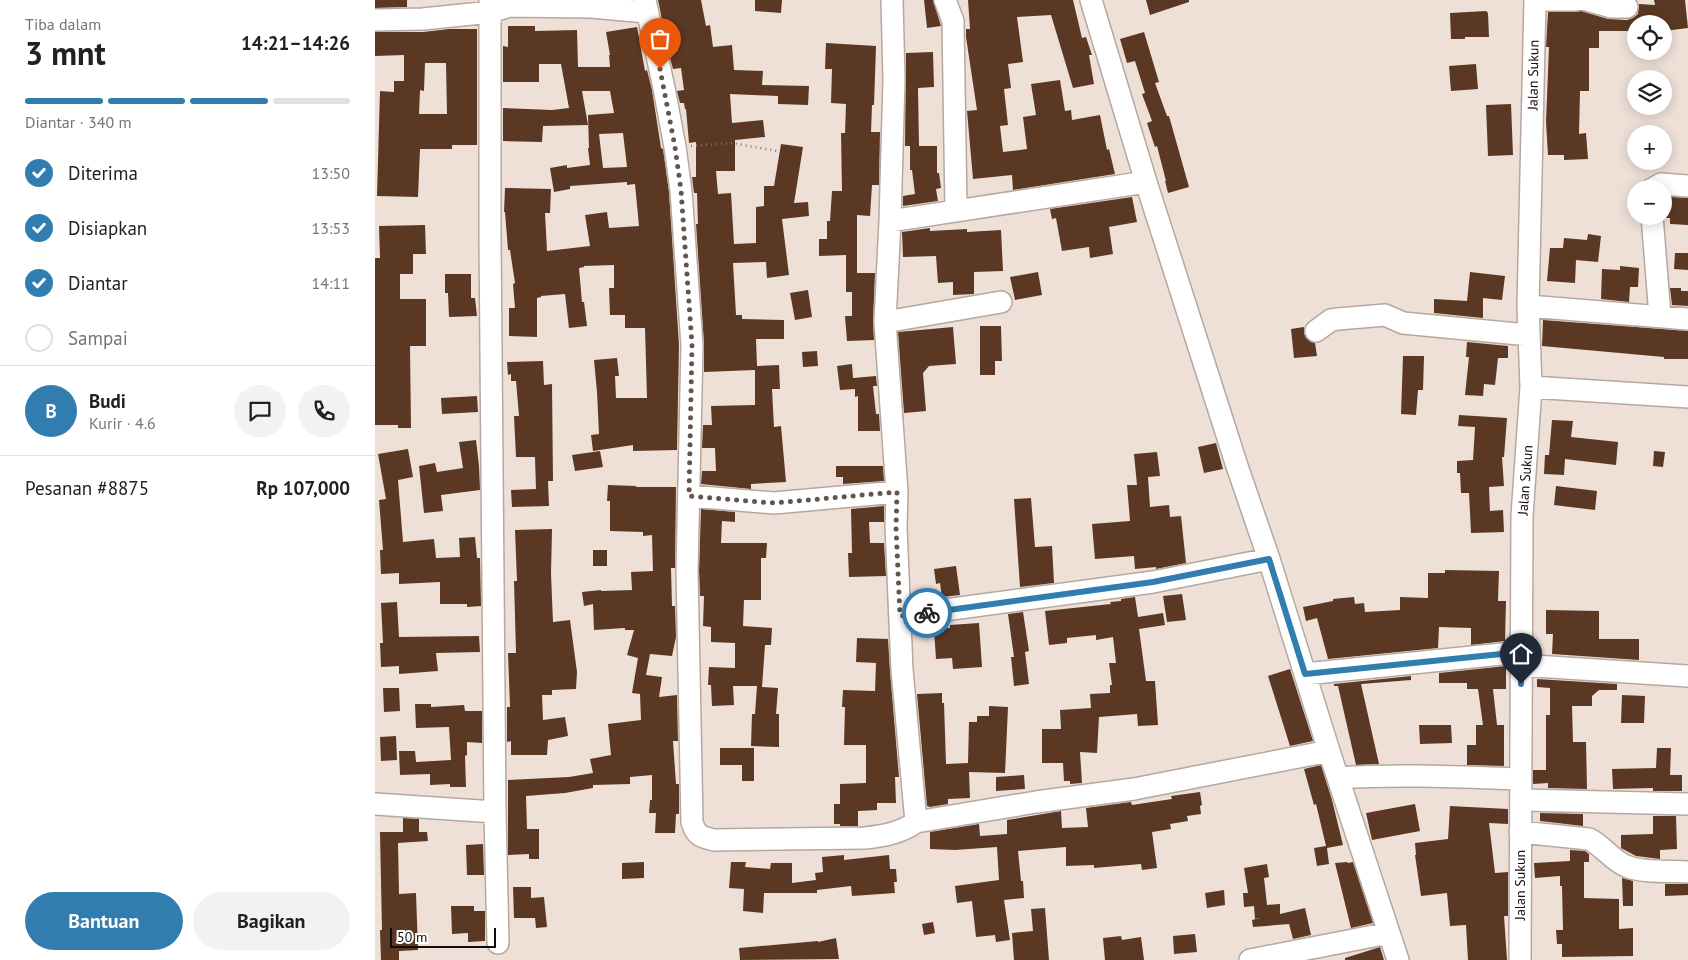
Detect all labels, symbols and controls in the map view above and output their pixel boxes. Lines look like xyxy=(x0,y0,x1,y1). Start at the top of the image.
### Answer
text: Tiba dalam xyxy=(25,14,101,34)
map controls xyxy=(1627,15,1672,225)
button: locate xyxy=(1627,15,1672,60)
pin xyxy=(639,18,681,69)
icon: bag xyxy=(646,25,674,53)
text: 14:21–14:26 xyxy=(241,31,350,55)
text: 3 mnt xyxy=(25,32,106,74)
street label: Jalan Sukun xyxy=(1523,40,1543,111)
button: layers xyxy=(1627,70,1672,115)
text: Diantar · 340 m xyxy=(25,112,131,132)
button: + xyxy=(1627,125,1672,170)
icon: check xyxy=(25,159,53,187)
text: Diterima xyxy=(68,161,138,185)
text: 13:50 xyxy=(312,163,350,183)
button: − xyxy=(1627,180,1672,225)
icon: check xyxy=(25,214,53,242)
text: Disiapkan xyxy=(68,216,147,240)
text: 13:53 xyxy=(312,218,350,238)
icon: check xyxy=(25,269,53,297)
text: Diantar xyxy=(68,271,128,295)
text: 14:11 xyxy=(312,273,350,293)
text: Sampai xyxy=(68,326,128,350)
button: chat xyxy=(234,385,286,437)
button: phone xyxy=(298,385,350,437)
text: Budi xyxy=(89,389,126,413)
text: B xyxy=(45,399,57,423)
text: Kurir · 4.6 xyxy=(89,413,156,433)
street label: Jalan Sukun xyxy=(1513,444,1536,517)
text: Pesanan #8875 xyxy=(25,476,149,500)
text: Rp 107,000 xyxy=(256,476,350,500)
courier xyxy=(902,588,952,638)
icon: bike xyxy=(913,599,941,627)
pin xyxy=(1500,633,1542,684)
icon: home xyxy=(1507,640,1535,668)
street label: Jalan Sukun xyxy=(1511,850,1529,921)
button: Bantuan xyxy=(25,892,183,950)
button: Bagikan xyxy=(193,892,350,950)
scale bar xyxy=(390,925,496,948)
text: 50 m xyxy=(397,928,427,946)

